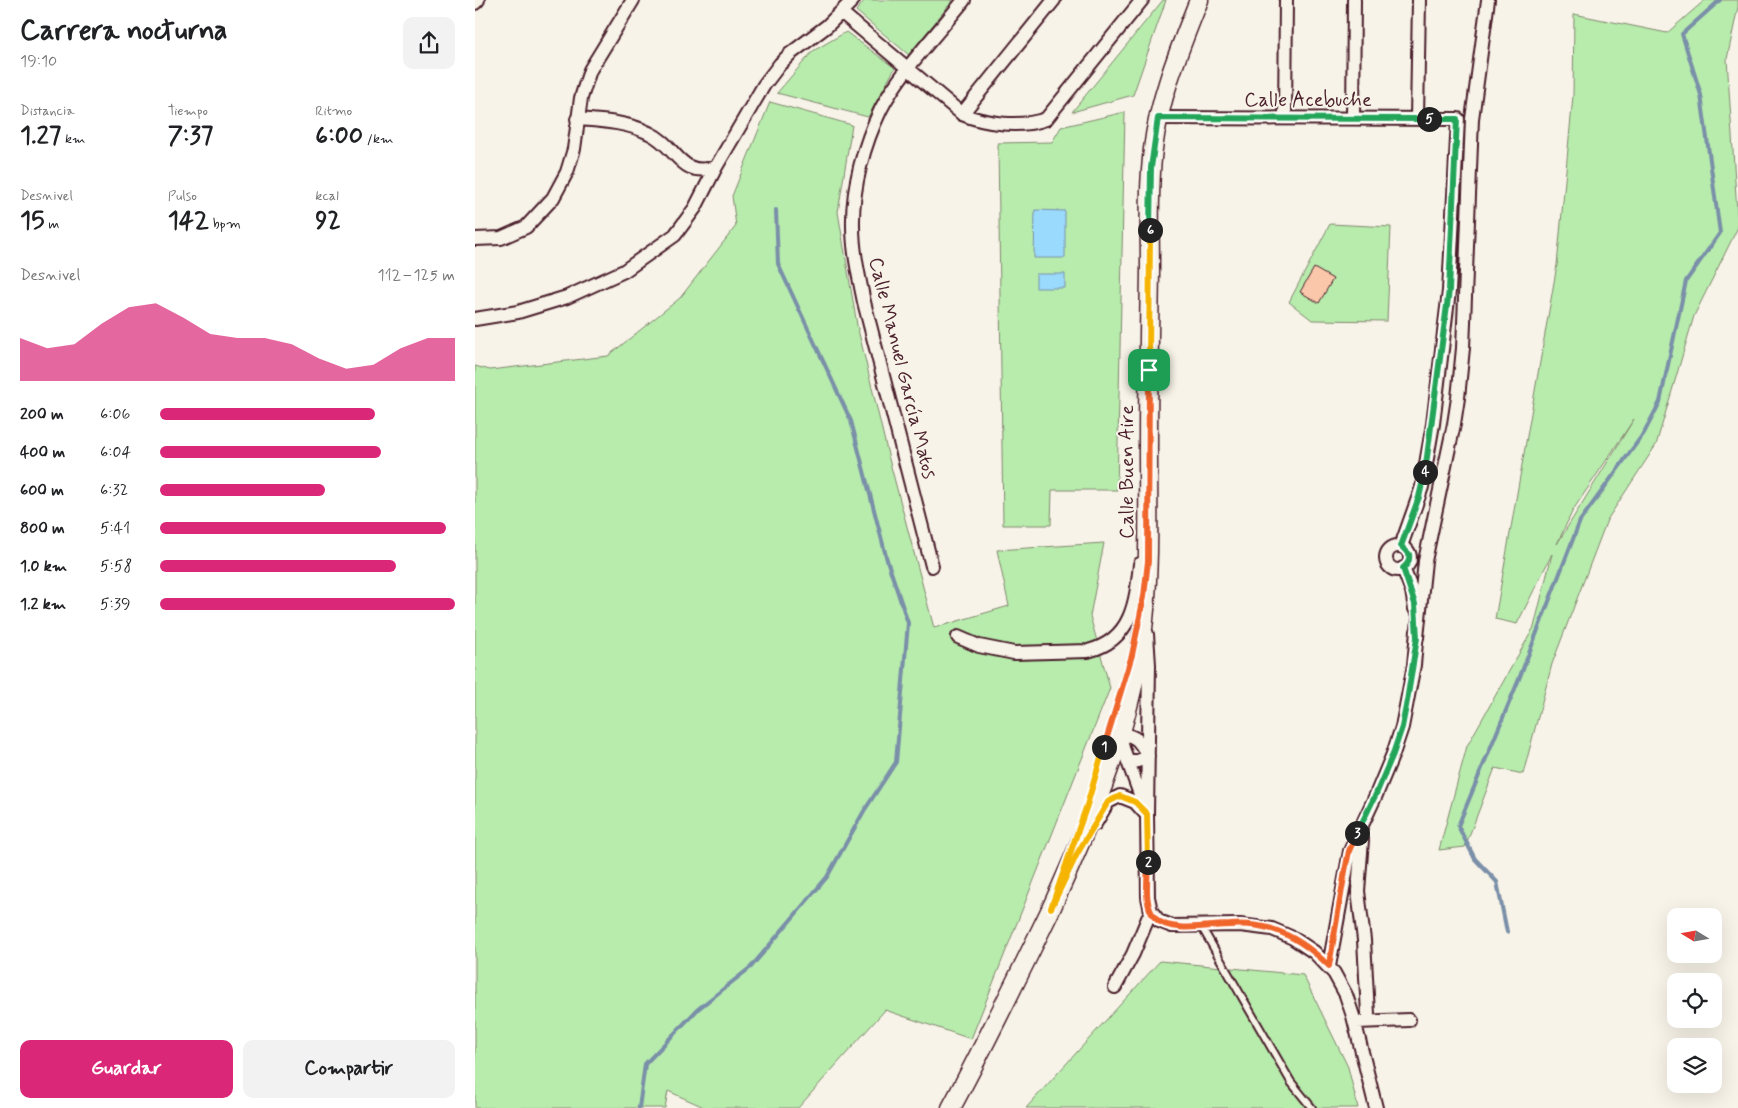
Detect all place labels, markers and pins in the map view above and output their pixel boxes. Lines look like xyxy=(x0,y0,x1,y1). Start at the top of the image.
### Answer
pin: 5 xyxy=(1417,106,1441,132)
pin: 6 xyxy=(1137,218,1163,242)
pin xyxy=(1128,349,1170,391)
pin: 4 xyxy=(1413,460,1437,484)
pin: 1 xyxy=(1091,734,1117,760)
pin: 3 xyxy=(1345,820,1369,846)
pin: 2 xyxy=(1135,850,1161,874)

